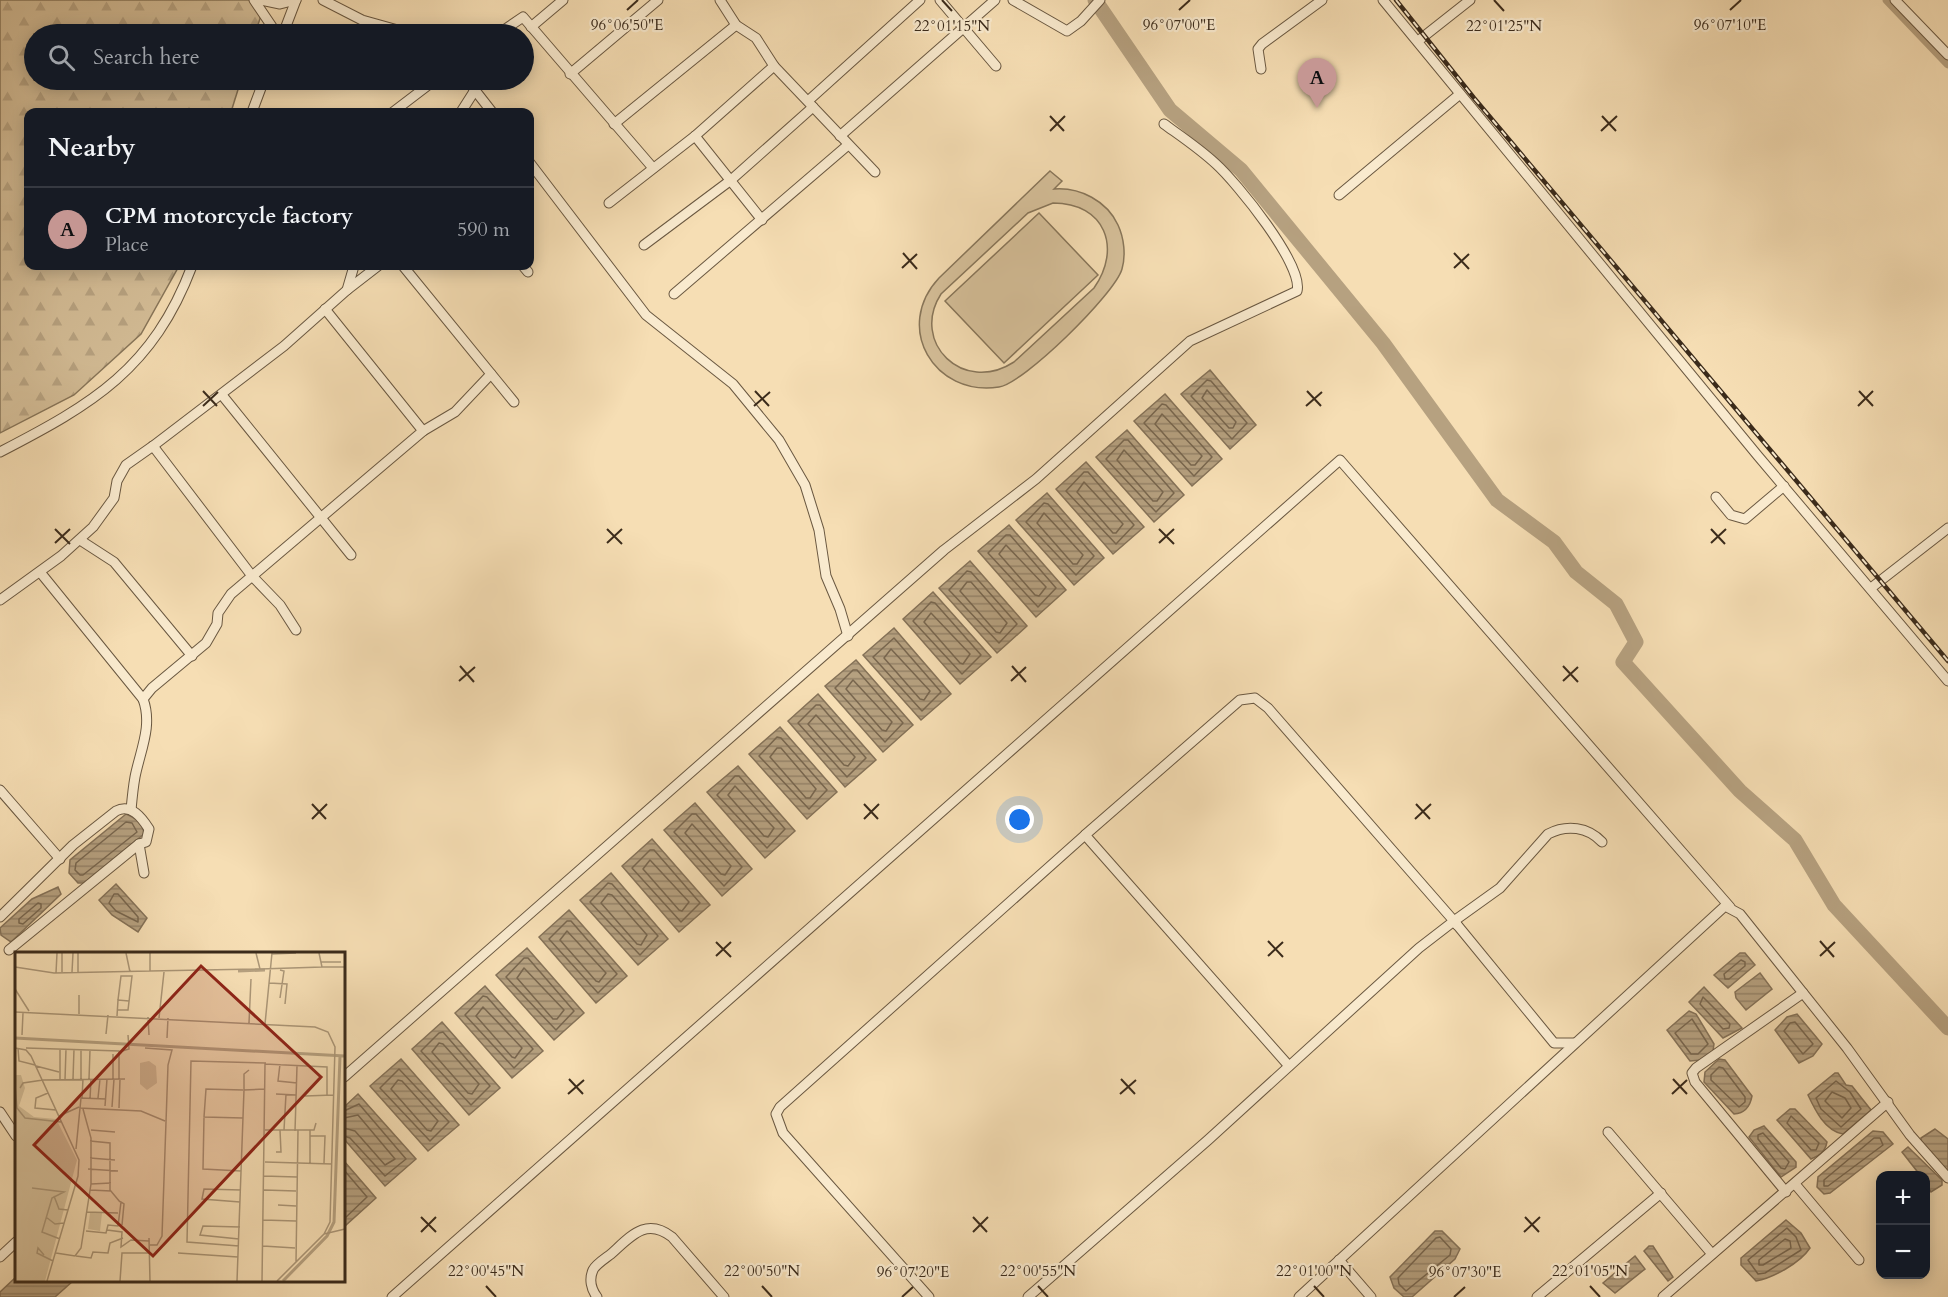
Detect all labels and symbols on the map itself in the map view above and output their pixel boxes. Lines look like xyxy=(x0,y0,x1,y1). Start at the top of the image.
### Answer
text: 96°06'50"E xyxy=(591,15,663,35)
text: 96°07'00"E xyxy=(1143,15,1215,35)
text: 96°07'10"E xyxy=(1694,15,1766,35)
text: 22°01'15"N xyxy=(914,16,990,36)
text: 22°01'25"N xyxy=(1466,16,1542,36)
pin: A xyxy=(1298,58,1336,108)
your location xyxy=(1005,805,1034,834)
inset map xyxy=(15,952,345,1282)
text: 22°00'45"N xyxy=(448,1261,524,1281)
text: 22°00'50"N xyxy=(724,1261,800,1281)
text: 22°00'55"N xyxy=(1000,1261,1076,1281)
text: 22°01'00"N xyxy=(1276,1261,1352,1281)
text: 22°01'05"N xyxy=(1552,1261,1628,1281)
text: 96°07'20"E xyxy=(877,1262,949,1282)
text: 96°07'30"E xyxy=(1429,1262,1501,1282)

